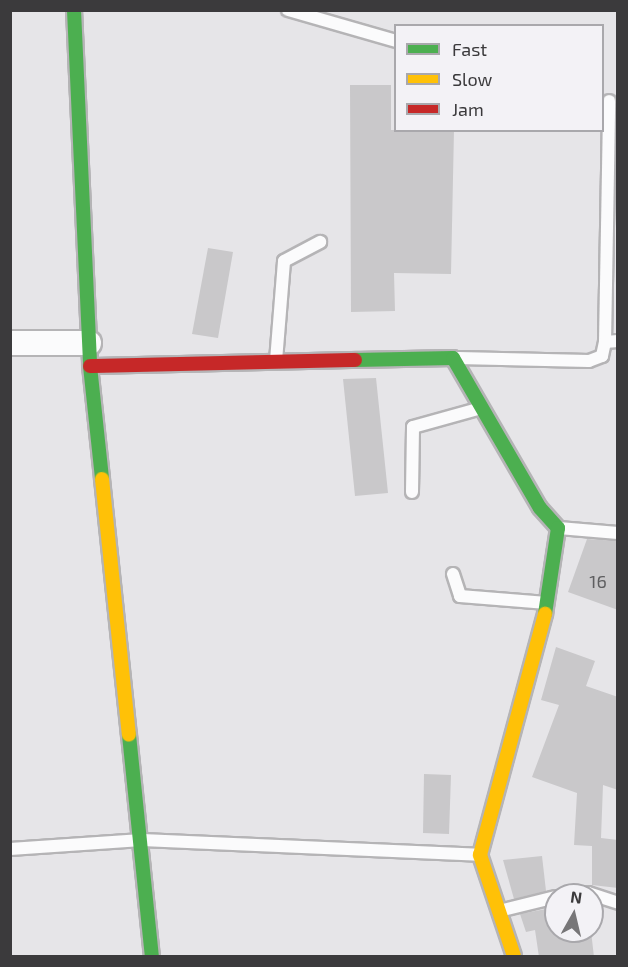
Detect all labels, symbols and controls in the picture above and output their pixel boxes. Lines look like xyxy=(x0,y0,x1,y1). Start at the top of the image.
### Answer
legend xyxy=(394,24,604,132)
text: Fast xyxy=(452,38,487,60)
text: Slow xyxy=(452,68,492,90)
text: Jam xyxy=(452,98,484,120)
house number: 16 xyxy=(589,570,607,592)
north arrow xyxy=(544,883,604,943)
text: N xyxy=(569,886,583,907)

